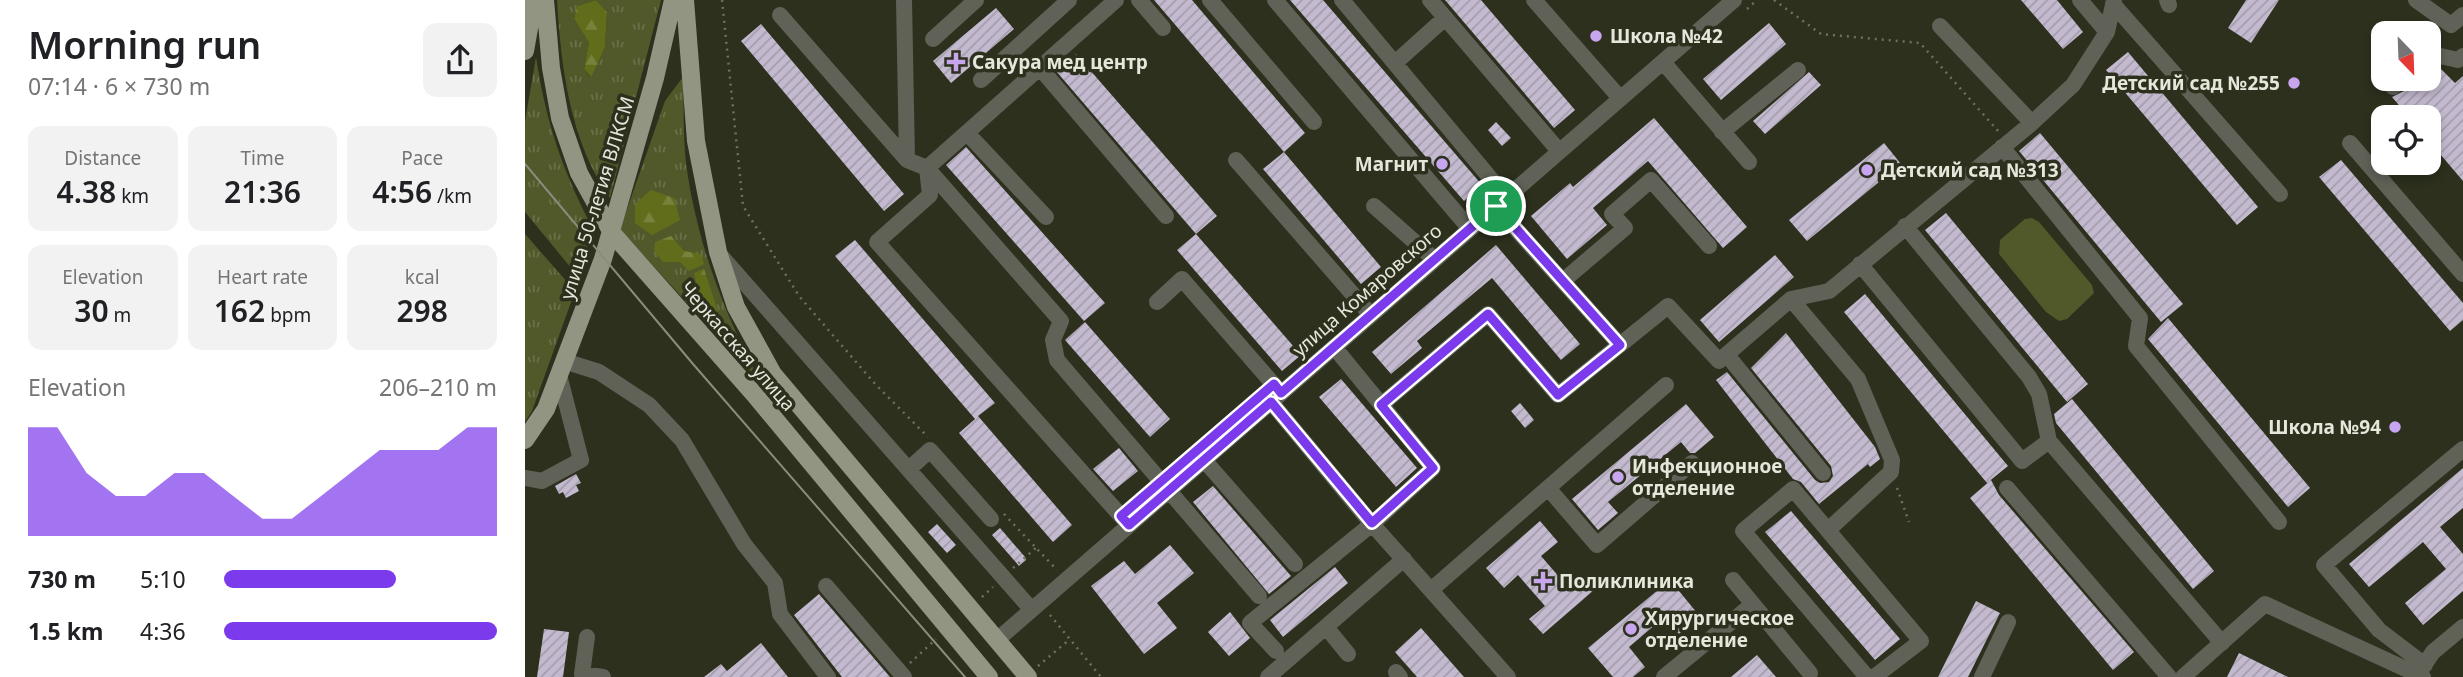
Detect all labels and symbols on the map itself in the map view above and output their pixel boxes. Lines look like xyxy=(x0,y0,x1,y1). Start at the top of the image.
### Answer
north arrow xyxy=(2371,21,2441,91)
place label: Школа №42 xyxy=(1610,23,1723,49)
marker: Школа №42 xyxy=(1588,28,1604,44)
place label: Сакура мед центр xyxy=(972,49,1148,75)
marker: Сакура мед центр xyxy=(946,52,966,72)
place label: Детский сад №255 xyxy=(2102,70,2280,96)
marker: Детский сад №255 xyxy=(2286,75,2302,91)
street label: улица 50-летия ВЛКСМ xyxy=(554,93,640,303)
place label: Магнит xyxy=(1355,151,1428,177)
marker: Магнит xyxy=(1434,156,1450,172)
place label: Детский сад №313 xyxy=(1881,157,2059,183)
marker: Детский сад №313 xyxy=(1859,162,1875,178)
pin xyxy=(1466,176,1526,236)
street label: улица Комаровского xyxy=(1287,218,1447,362)
street label: Черкасская улица xyxy=(674,276,802,416)
place label: Школа №94 xyxy=(2268,414,2381,440)
marker: Школа №94 xyxy=(2387,419,2403,435)
place label: Инфекционное отделение xyxy=(1632,453,1782,501)
marker: Инфекционное отделение xyxy=(1610,469,1626,485)
place label: Поликлиника xyxy=(1559,568,1694,594)
marker: Поликлиника xyxy=(1533,571,1553,591)
place label: Хирургическое отделение xyxy=(1645,605,1794,653)
marker: Хирургическое отделение xyxy=(1623,621,1639,637)

